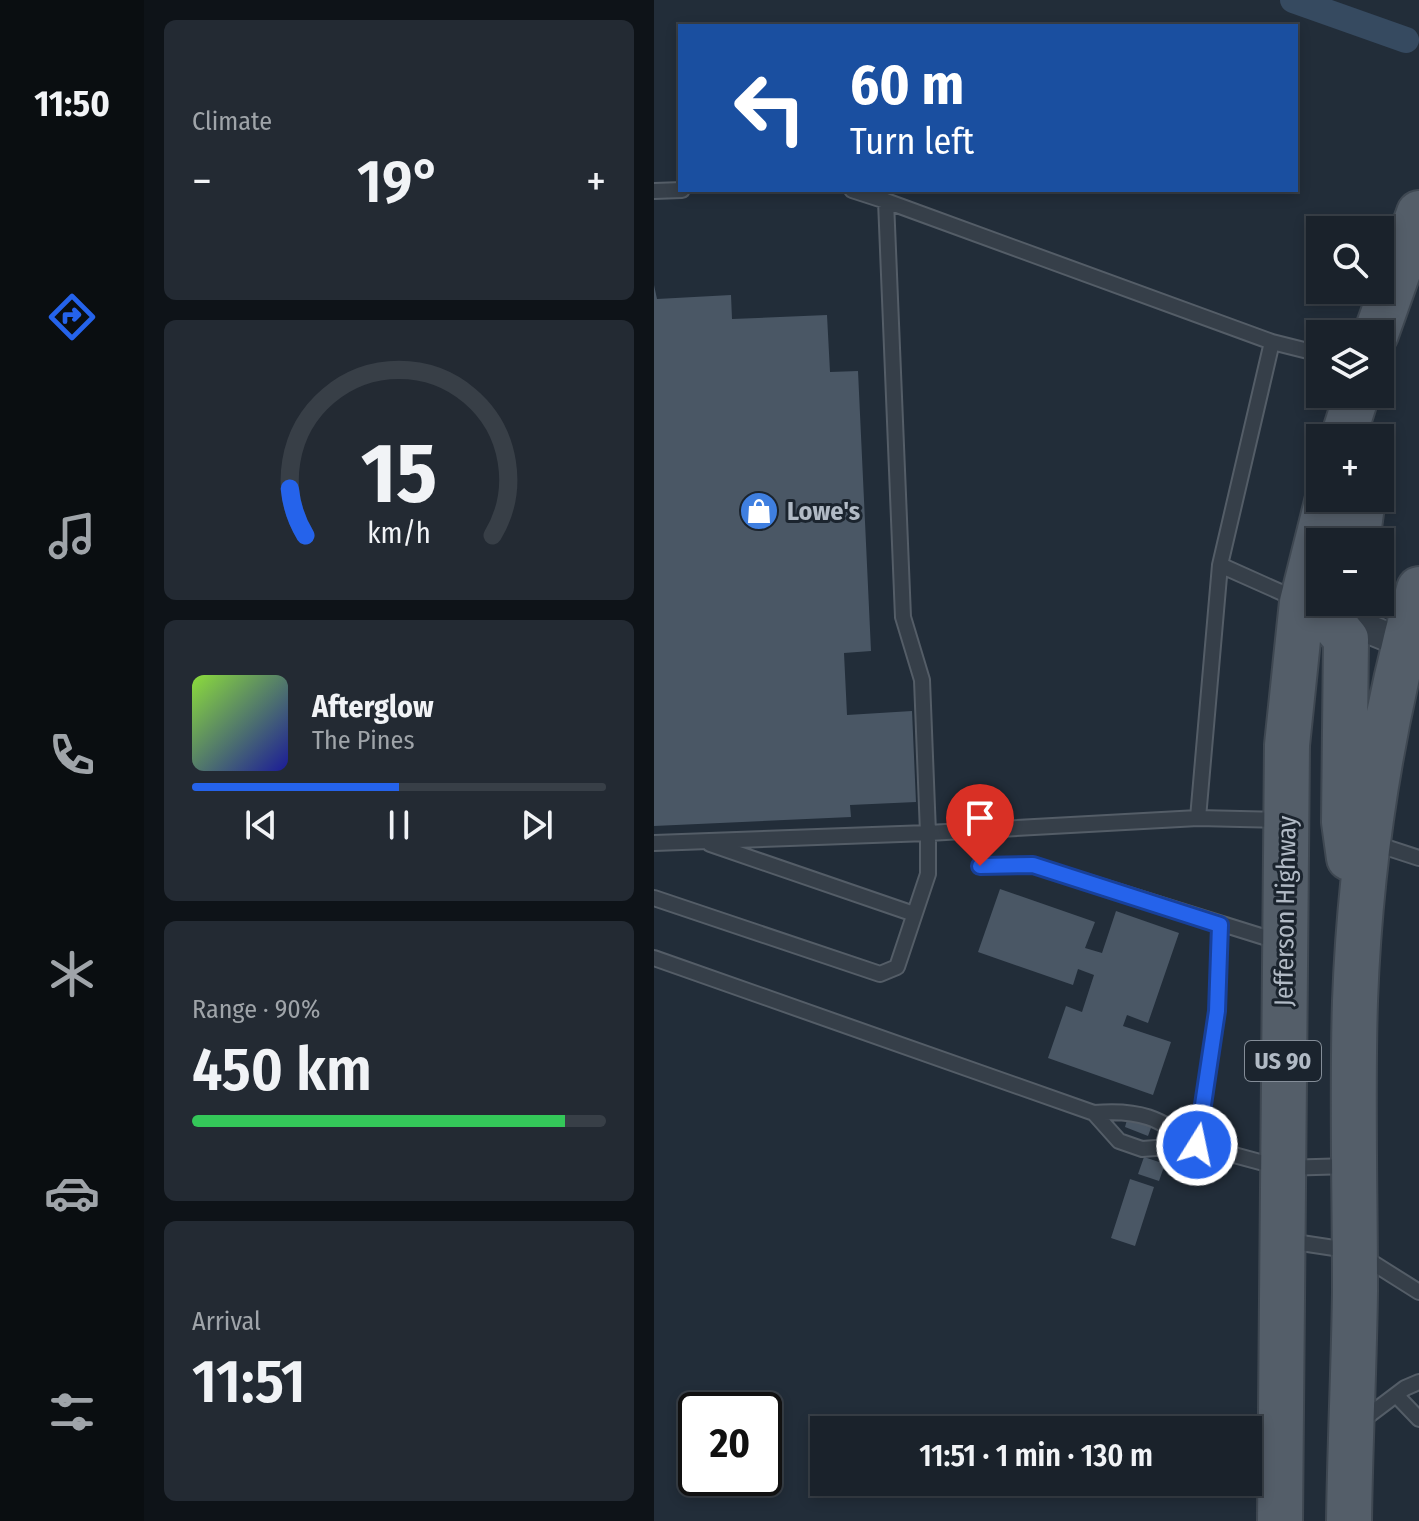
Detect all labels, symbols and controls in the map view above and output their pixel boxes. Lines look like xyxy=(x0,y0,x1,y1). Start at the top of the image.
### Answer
text: 60 m xyxy=(850,52,964,119)
icon: left xyxy=(718,56,822,160)
text: 11:50 xyxy=(34,82,110,126)
text: Climate xyxy=(192,106,272,137)
text: Turn left xyxy=(850,120,974,164)
text: 19° xyxy=(357,146,441,218)
text: − xyxy=(192,155,212,208)
text: + xyxy=(586,155,606,208)
map controls xyxy=(1306,216,1394,616)
button: search xyxy=(1306,216,1394,304)
icon: directions xyxy=(44,289,100,345)
button: layers xyxy=(1306,320,1394,408)
text: 15 xyxy=(361,424,437,524)
button: + xyxy=(1306,424,1394,512)
shop icon: Lowe's xyxy=(738,490,780,532)
place label: Lowe's xyxy=(787,496,860,527)
icon: music xyxy=(44,508,100,564)
text: km/h xyxy=(367,516,431,551)
button: − xyxy=(1306,528,1394,616)
text: Afterglow xyxy=(312,689,434,725)
text: The Pines xyxy=(312,725,415,756)
icon: phone xyxy=(44,727,100,783)
pin xyxy=(946,784,1014,866)
icon: arrive xyxy=(958,796,1002,840)
icon: previous xyxy=(239,803,283,847)
icon: pause xyxy=(377,803,421,847)
icon: next xyxy=(515,803,559,847)
street label: Jefferson Highway xyxy=(1268,815,1303,1007)
icon: climate xyxy=(44,946,100,1002)
text: Range · 90% xyxy=(192,994,320,1025)
text: 450 km xyxy=(192,1034,372,1106)
road number: US 90 xyxy=(1245,1041,1321,1081)
position arrow xyxy=(1155,1103,1239,1187)
icon: car xyxy=(44,1165,100,1221)
text: Arrival xyxy=(192,1306,261,1337)
text: 11:51 xyxy=(192,1346,306,1418)
icon: filters xyxy=(44,1384,100,1440)
speed limit sign: 20 xyxy=(678,1392,782,1496)
text: 11:51 · 1 min · 130 m xyxy=(919,1438,1153,1474)

